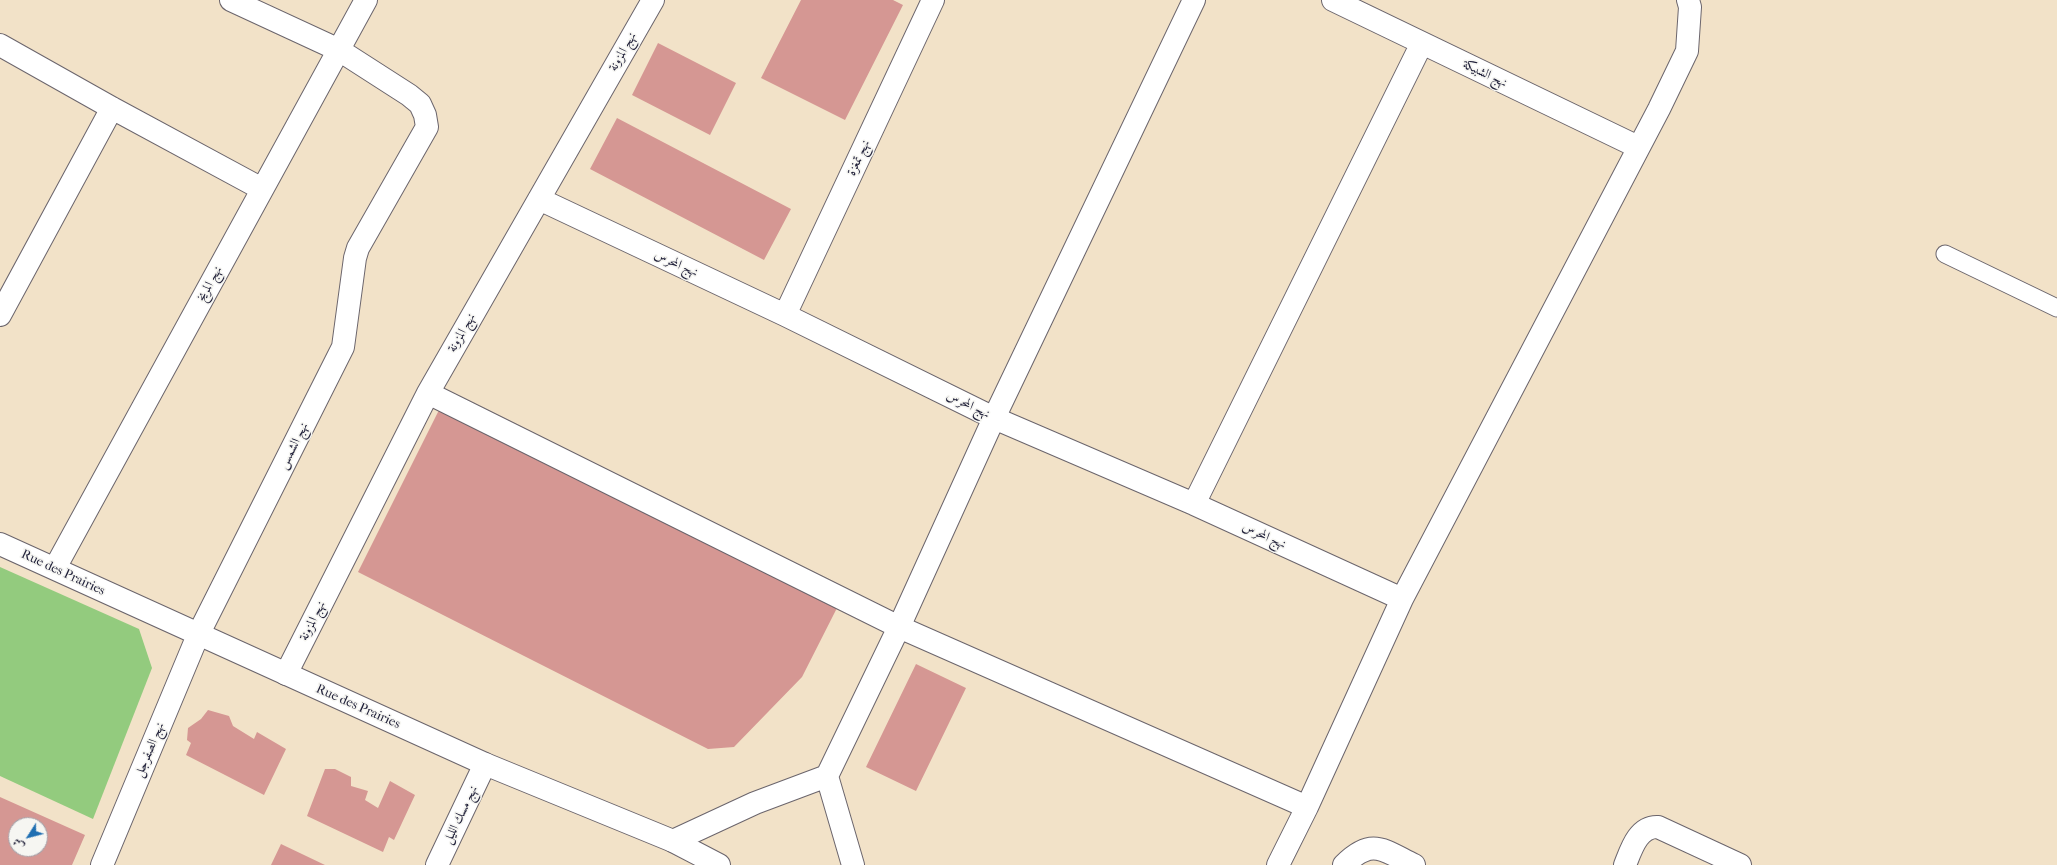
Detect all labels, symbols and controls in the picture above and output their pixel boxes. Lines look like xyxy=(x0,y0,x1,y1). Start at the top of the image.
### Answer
street label: نهج المزونة xyxy=(606,30,640,74)
street label: نهج الشبيكة xyxy=(1460,57,1510,91)
street label: نهج تمغزة xyxy=(844,138,874,178)
street label: نهج المحرس xyxy=(652,247,700,281)
street label: نهج المريخ xyxy=(194,263,226,305)
street label: نهج المزونة xyxy=(445,311,479,355)
street label: نهج المحرس xyxy=(944,388,992,422)
street label: نهج الشمس xyxy=(276,420,312,472)
street label: نهج المحرس xyxy=(1240,519,1288,553)
street label: Rue des Prairies xyxy=(19,547,107,599)
street label: نهج المزونة xyxy=(296,599,330,643)
street label: Rue des Prairies xyxy=(313,681,403,733)
street label: نهج الصفرجل xyxy=(131,720,169,780)
street label: نهج مسك الليل xyxy=(440,783,482,847)
north arrow xyxy=(8,817,48,857)
text: ش xyxy=(10,836,27,852)

